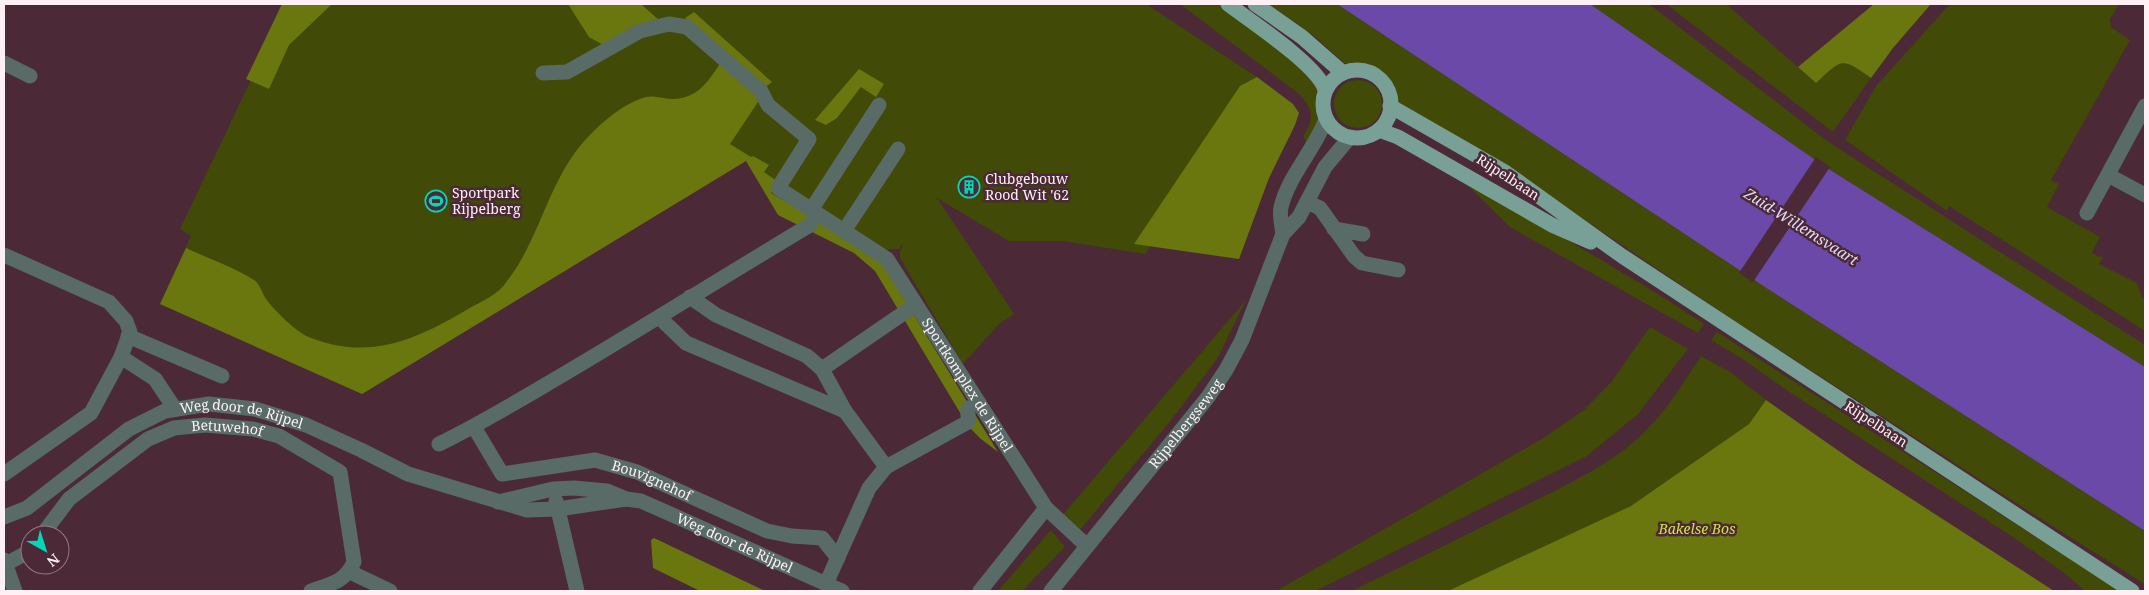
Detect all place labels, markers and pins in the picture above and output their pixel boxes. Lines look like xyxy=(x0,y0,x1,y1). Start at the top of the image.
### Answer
place label: Clubgebouw Rood Wit '62 xyxy=(985,169,1069,204)
building icon: Clubgebouw Rood Wit '62 xyxy=(957,175,981,199)
place label: Sportpark Rijpelberg xyxy=(452,183,521,218)
sports icon: Sportpark Rijpelberg xyxy=(424,189,448,213)

